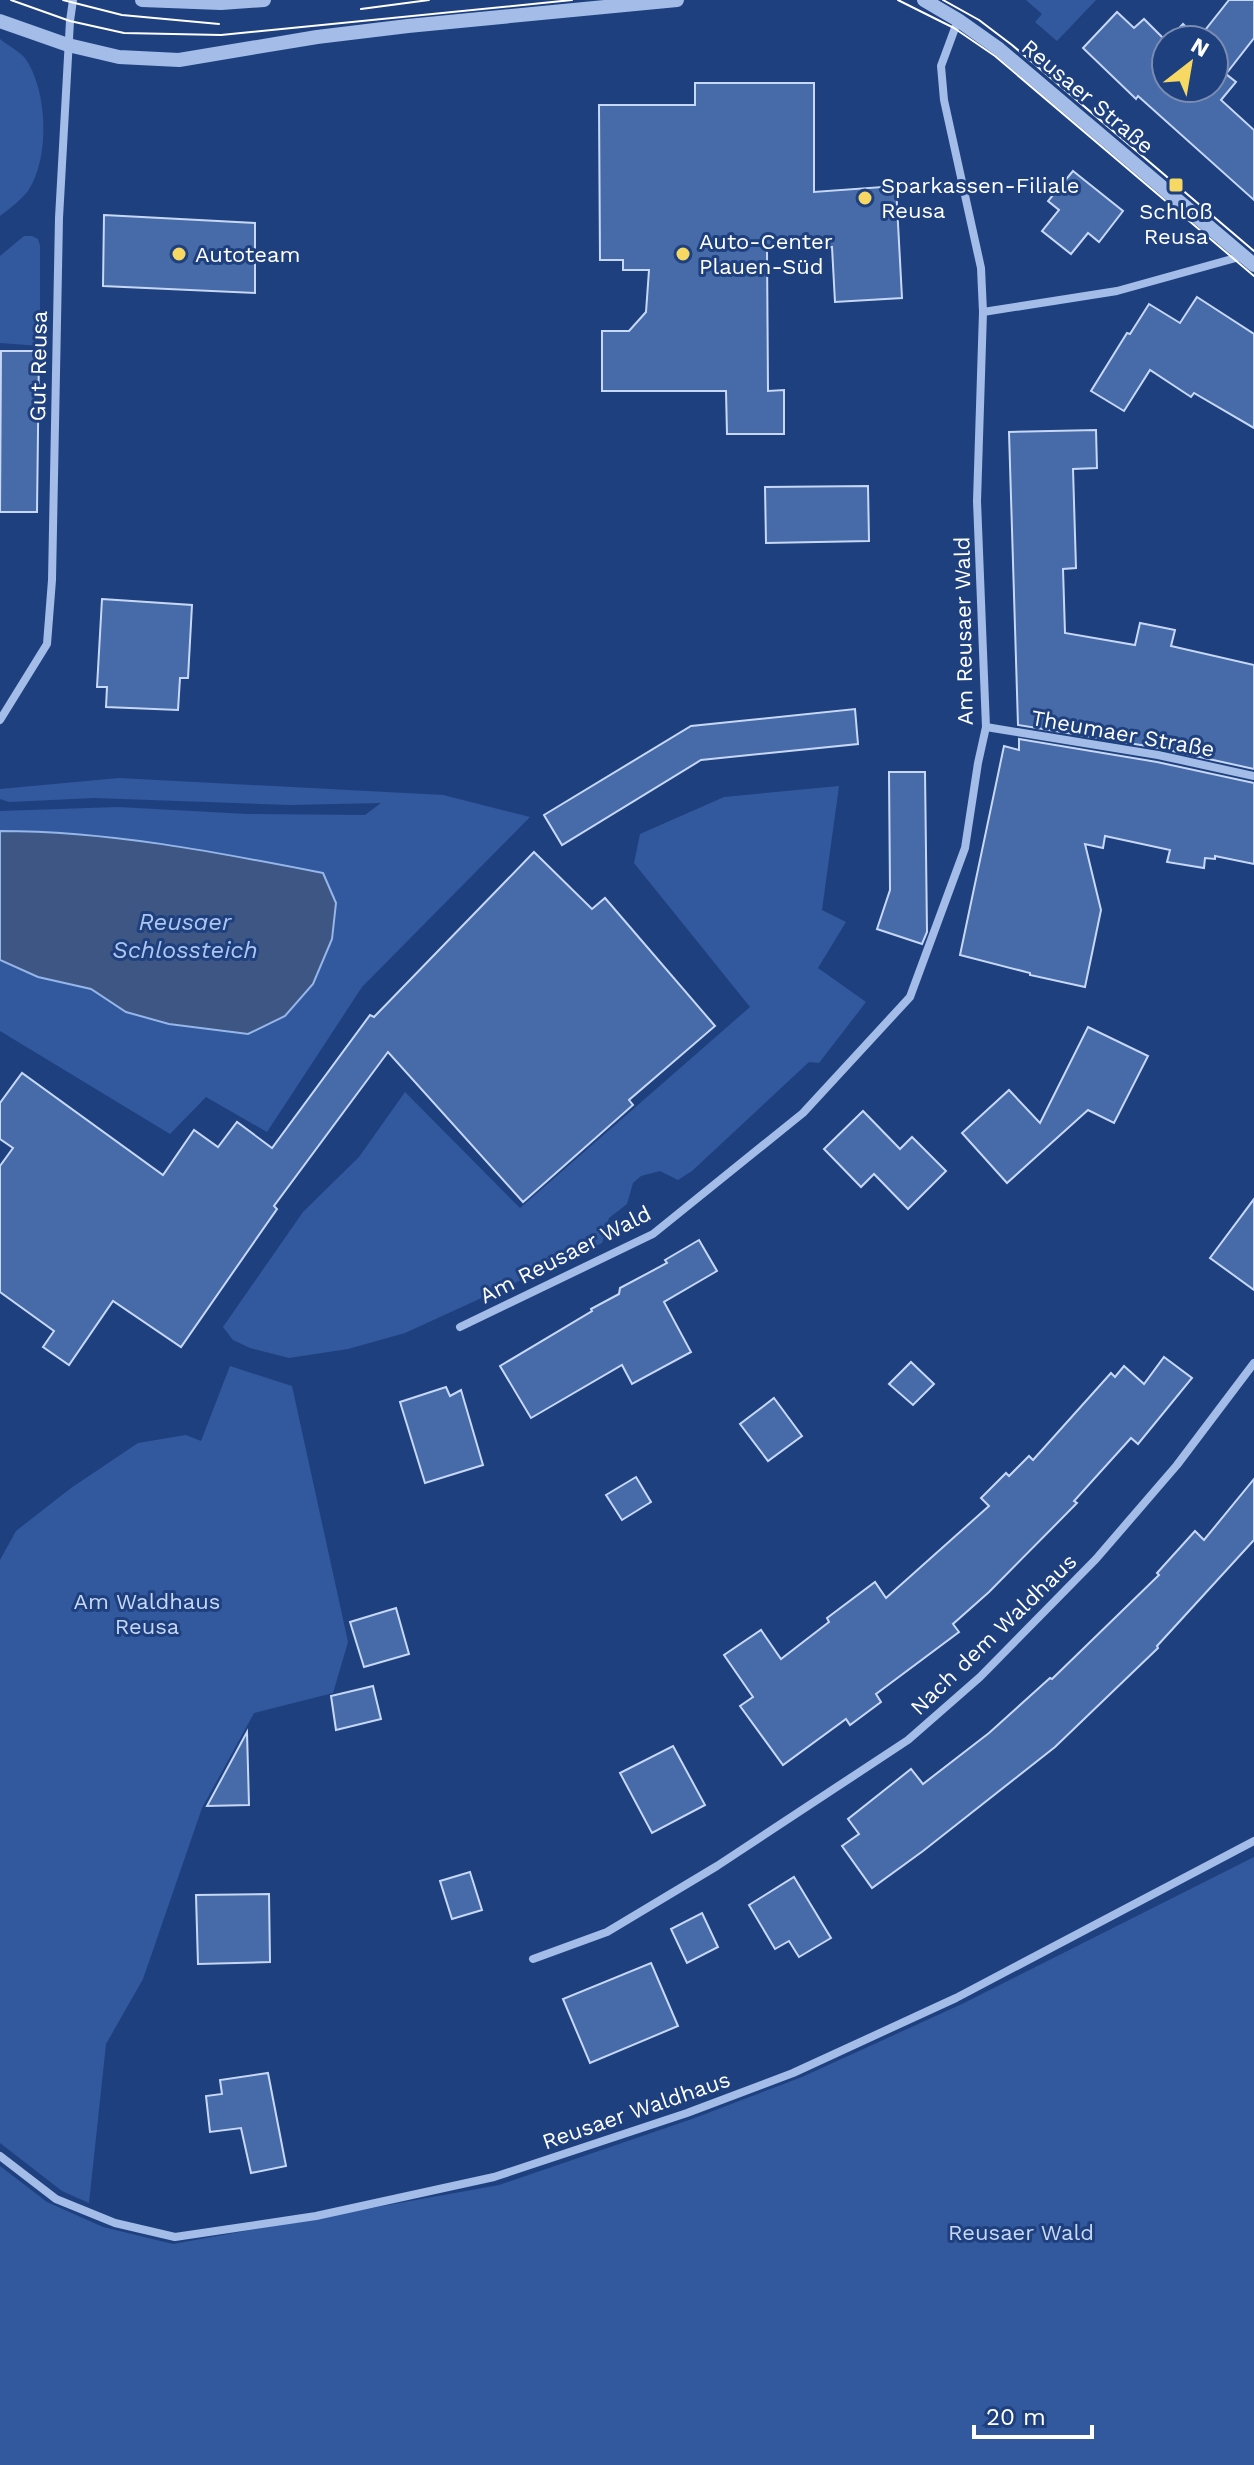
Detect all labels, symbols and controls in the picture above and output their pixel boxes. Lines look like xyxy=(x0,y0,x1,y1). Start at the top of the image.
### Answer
north arrow xyxy=(1150,24,1230,104)
text: N xyxy=(1187,32,1213,62)
street label: Reusaer Straße xyxy=(1017,34,1159,159)
place label: Sparkassen-Filiale Reusa xyxy=(881,173,1079,223)
marker: Schloß Reusa xyxy=(1167,176,1185,194)
marker: Sparkassen-Filiale Reusa xyxy=(856,189,874,207)
place label: Schloß Reusa xyxy=(1139,199,1213,249)
place label: Auto-Center Plauen-Süd xyxy=(699,229,833,279)
place label: Autoteam xyxy=(195,242,300,267)
marker: Autoteam xyxy=(170,245,188,263)
marker: Auto-Center Plauen-Süd xyxy=(674,245,692,263)
street label: Gut Reusa xyxy=(25,310,52,422)
street label: Am Reusaer Wald xyxy=(949,536,978,726)
street label: Theumaer Straße xyxy=(1029,705,1216,762)
water label: Reusaer Schlossteich xyxy=(112,908,258,964)
street label: Am Reusaer Wald xyxy=(475,1200,655,1308)
street label: Nach dem Waldhaus xyxy=(905,1549,1081,1720)
park label: Am Waldhaus Reusa xyxy=(74,1589,220,1639)
street label: Reusaer Waldhaus xyxy=(539,2067,733,2154)
park label: Reusaer Wald xyxy=(948,2220,1094,2245)
scale bar xyxy=(974,2389,1092,2439)
text: 20 m xyxy=(986,2403,1046,2431)

